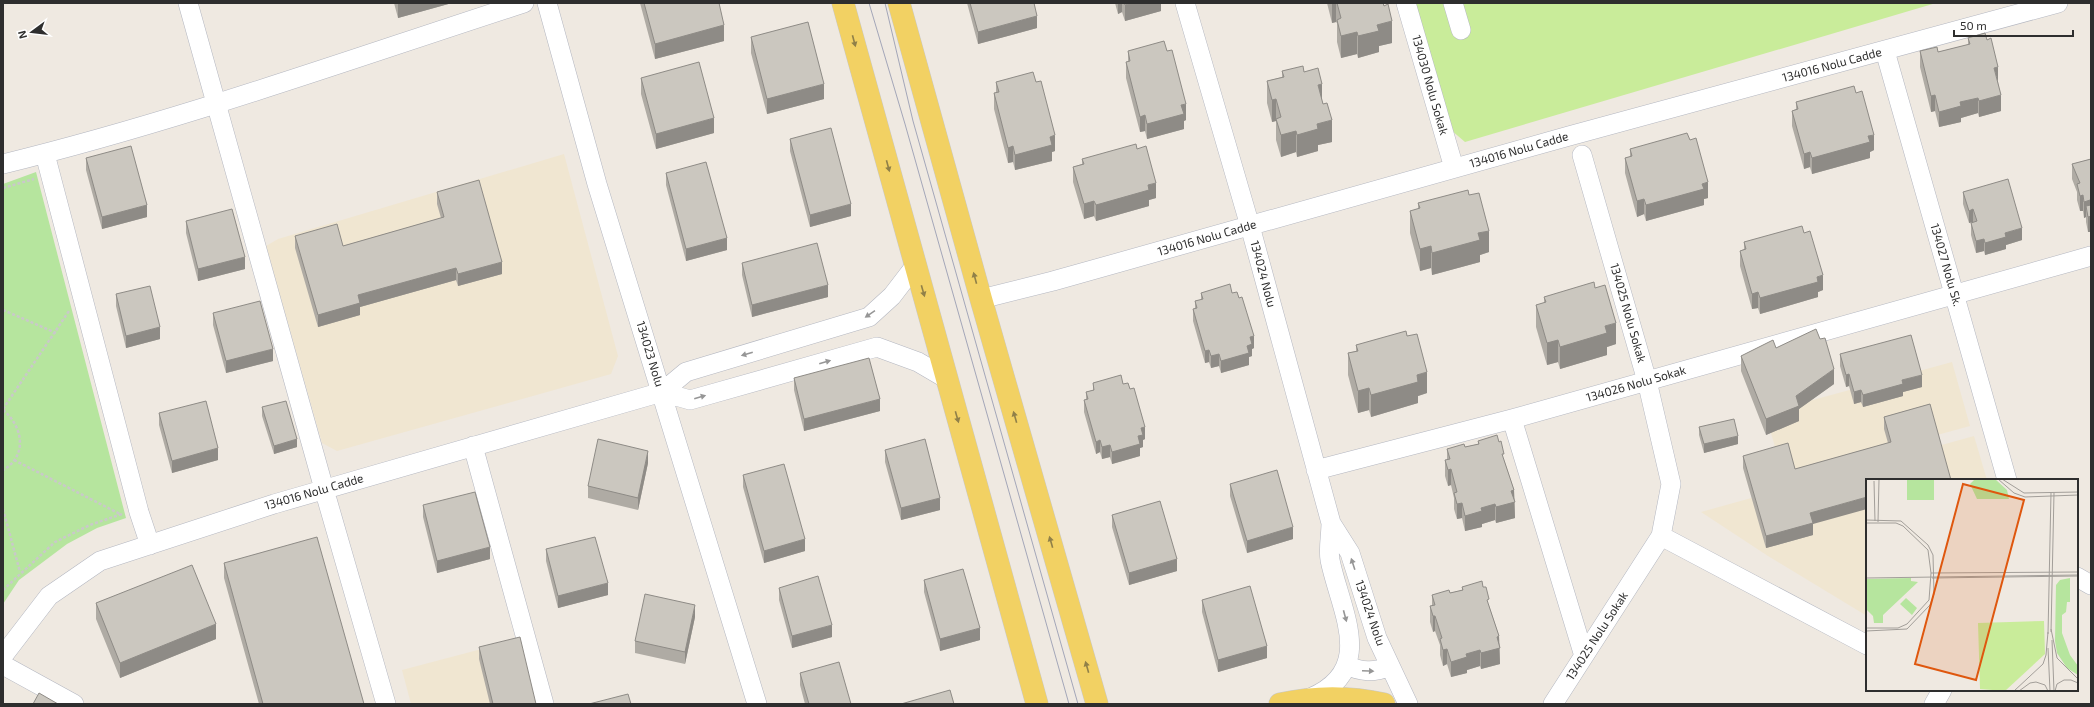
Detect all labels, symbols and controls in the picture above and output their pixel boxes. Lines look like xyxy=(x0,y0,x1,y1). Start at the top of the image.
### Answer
north arrow xyxy=(12,12,52,52)
scale bar xyxy=(1954,12,2073,38)
text: 50 m xyxy=(1960,18,1987,32)
text: N xyxy=(15,29,29,40)
street label: 134030 Nolu Sokak xyxy=(1410,33,1452,136)
one-way arrow xyxy=(851,35,857,47)
street label: 134016 Nolu Cadde xyxy=(1780,44,1883,84)
street label: 134016 Nolu Cadde xyxy=(1468,128,1570,170)
one-way arrow xyxy=(885,160,891,172)
street label: 134016 Nolu Cadde xyxy=(1156,216,1258,258)
street label: 134027 Nolu Sk. xyxy=(1928,222,1965,308)
street label: 134024 Nolu xyxy=(1248,239,1280,309)
street label: 134025 Nolu Sokak xyxy=(1608,261,1650,364)
one-way arrow xyxy=(972,272,978,284)
one-way arrow xyxy=(920,285,926,298)
one-way arrow xyxy=(865,311,876,318)
street label: 134023 Nolu xyxy=(634,319,668,388)
one-way arrow xyxy=(741,351,753,357)
one-way arrow xyxy=(819,359,831,365)
street label: 134026 Nolu Sokak xyxy=(1584,362,1687,404)
one-way arrow xyxy=(694,394,706,400)
one-way arrow xyxy=(955,410,961,423)
one-way arrow xyxy=(1012,410,1018,422)
street label: 134016 Nolu Cadde xyxy=(263,470,365,512)
inset map xyxy=(1866,479,2078,691)
one-way arrow xyxy=(1048,535,1054,547)
one-way arrow xyxy=(1350,557,1356,569)
street label: 134024 Nolu xyxy=(1353,578,1389,647)
street label: 134025 Nolu Sokak xyxy=(1562,589,1630,682)
one-way arrow xyxy=(1343,610,1349,622)
one-way arrow xyxy=(1084,660,1090,672)
one-way arrow xyxy=(1362,667,1374,674)

